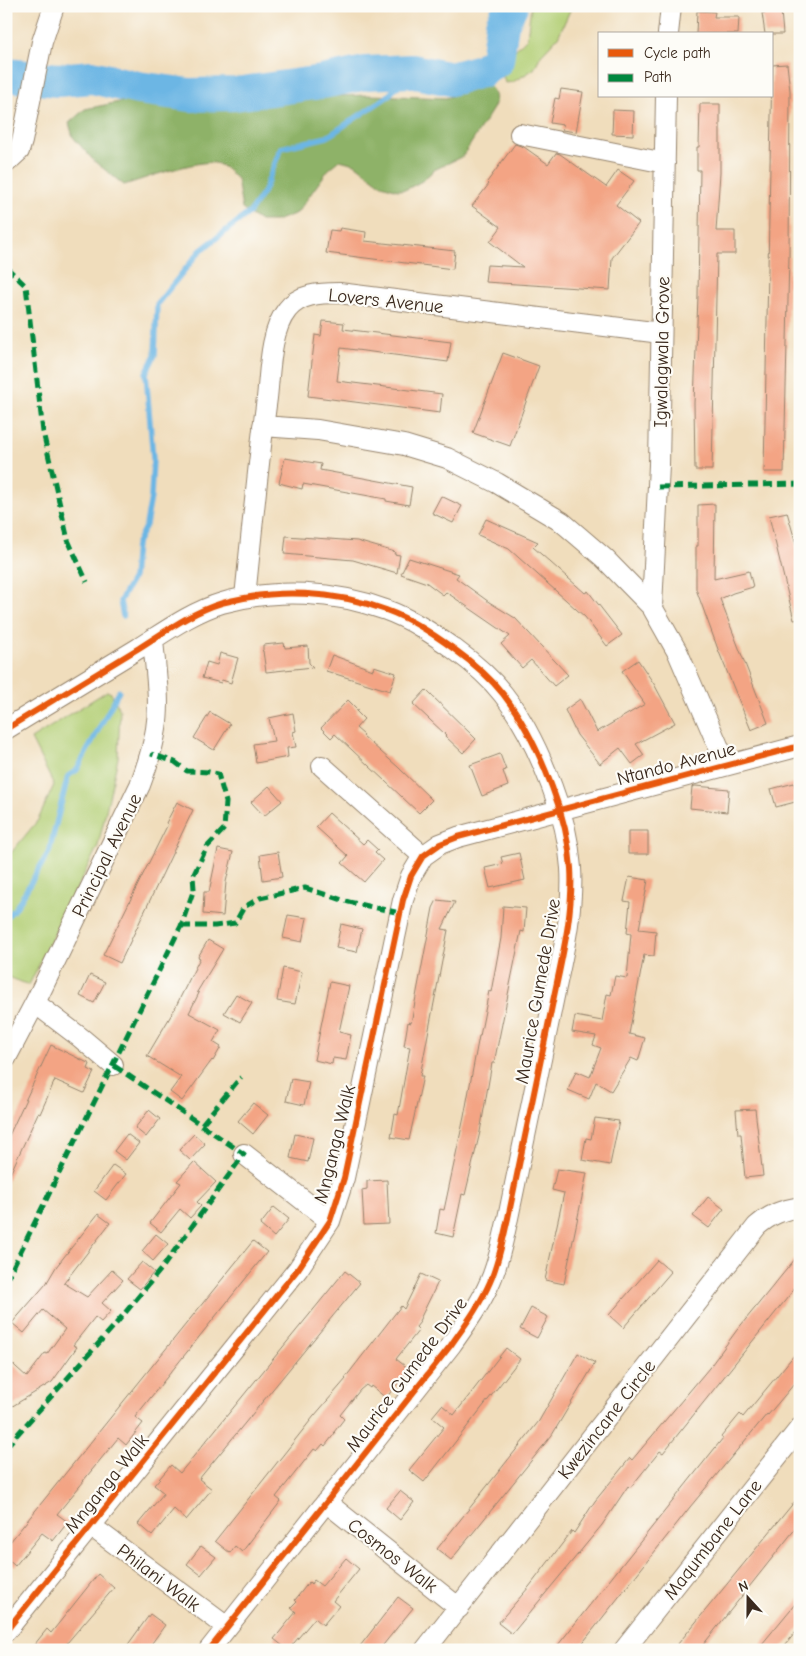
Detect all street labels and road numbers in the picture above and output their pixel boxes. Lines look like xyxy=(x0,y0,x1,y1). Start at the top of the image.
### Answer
street label: Igwalagwala Grove xyxy=(650,276,674,428)
street label: Lovers Avenue xyxy=(327,284,445,318)
street label: Ntando Avenue xyxy=(614,738,738,790)
street label: Principal Avenue xyxy=(67,790,146,921)
street label: Maurice Gumede Drive xyxy=(511,897,565,1086)
street label: Mnganga Walk xyxy=(310,1082,361,1206)
street label: Maurice Gumede Drive xyxy=(342,1293,472,1456)
street label: Kwezincane Circle xyxy=(553,1356,660,1484)
street label: Mnganga Walk xyxy=(60,1429,154,1538)
street label: Maqumbane Lane xyxy=(659,1475,766,1604)
street label: Cosmos Walk xyxy=(343,1514,442,1598)
street label: Philani Walk xyxy=(112,1539,205,1617)

